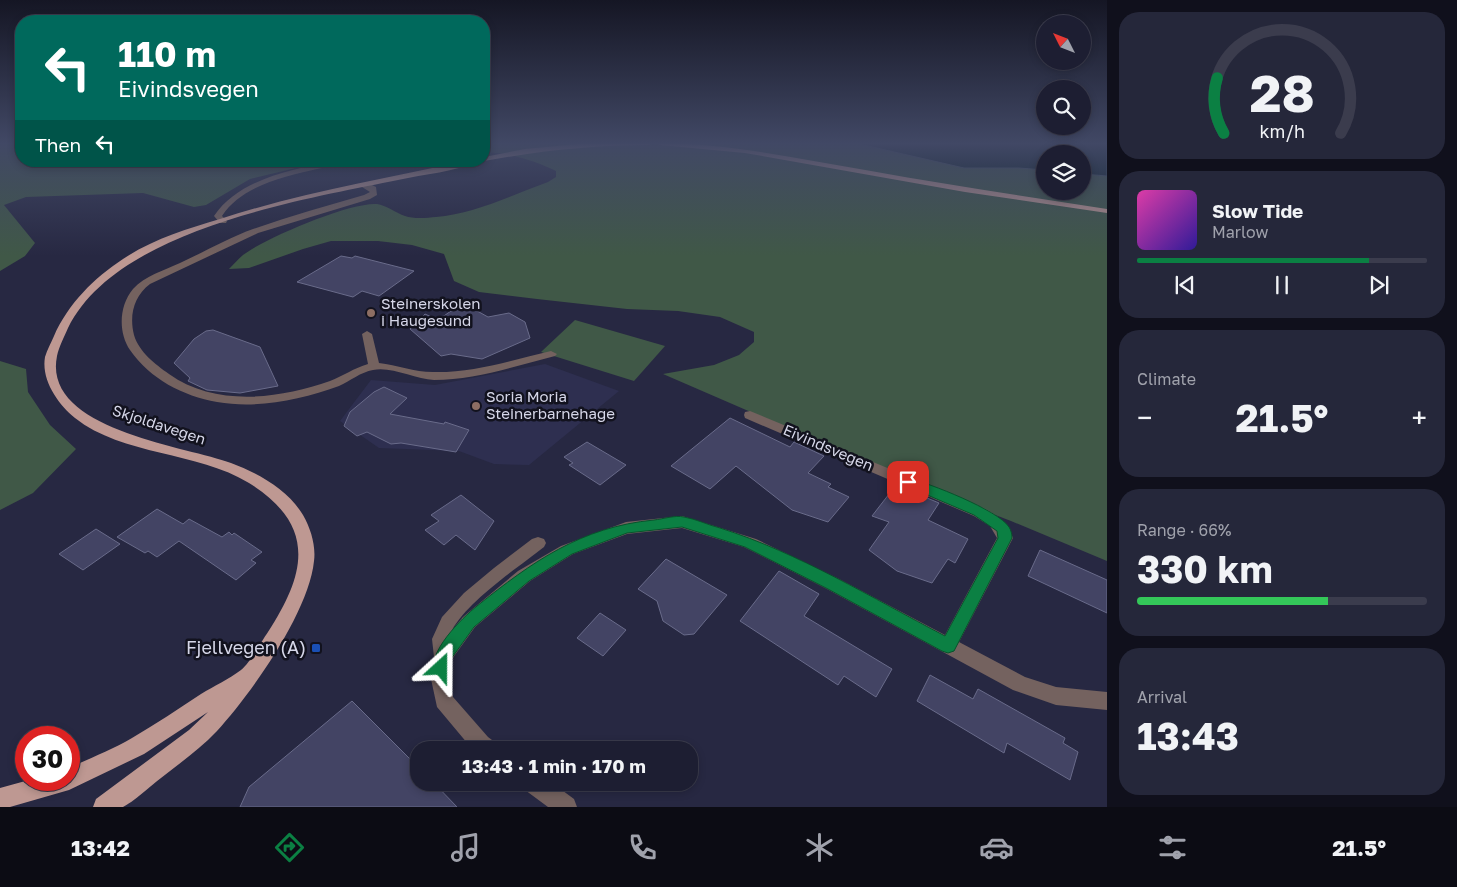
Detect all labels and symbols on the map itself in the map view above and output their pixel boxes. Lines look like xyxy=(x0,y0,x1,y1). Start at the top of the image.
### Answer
north arrow xyxy=(1036,15,1091,70)
place label: Steinerskolen i Haugesund xyxy=(381,294,481,329)
marker: Steinerskolen i Haugesund xyxy=(365,307,377,319)
place label: Soria Moria Steinerbarnehage xyxy=(486,387,615,422)
street label: Skjoldavegen xyxy=(110,400,208,448)
marker: Soria Moria Steinerbarnehage xyxy=(470,400,482,412)
street label: Eivindsvegen xyxy=(781,420,876,474)
pin xyxy=(887,461,929,503)
place label: Fjellvegen (A) xyxy=(186,636,306,658)
position arrow xyxy=(414,641,466,693)
marker: Fjellvegen (A) xyxy=(310,642,322,654)
speed limit sign: 30 xyxy=(15,726,80,791)

